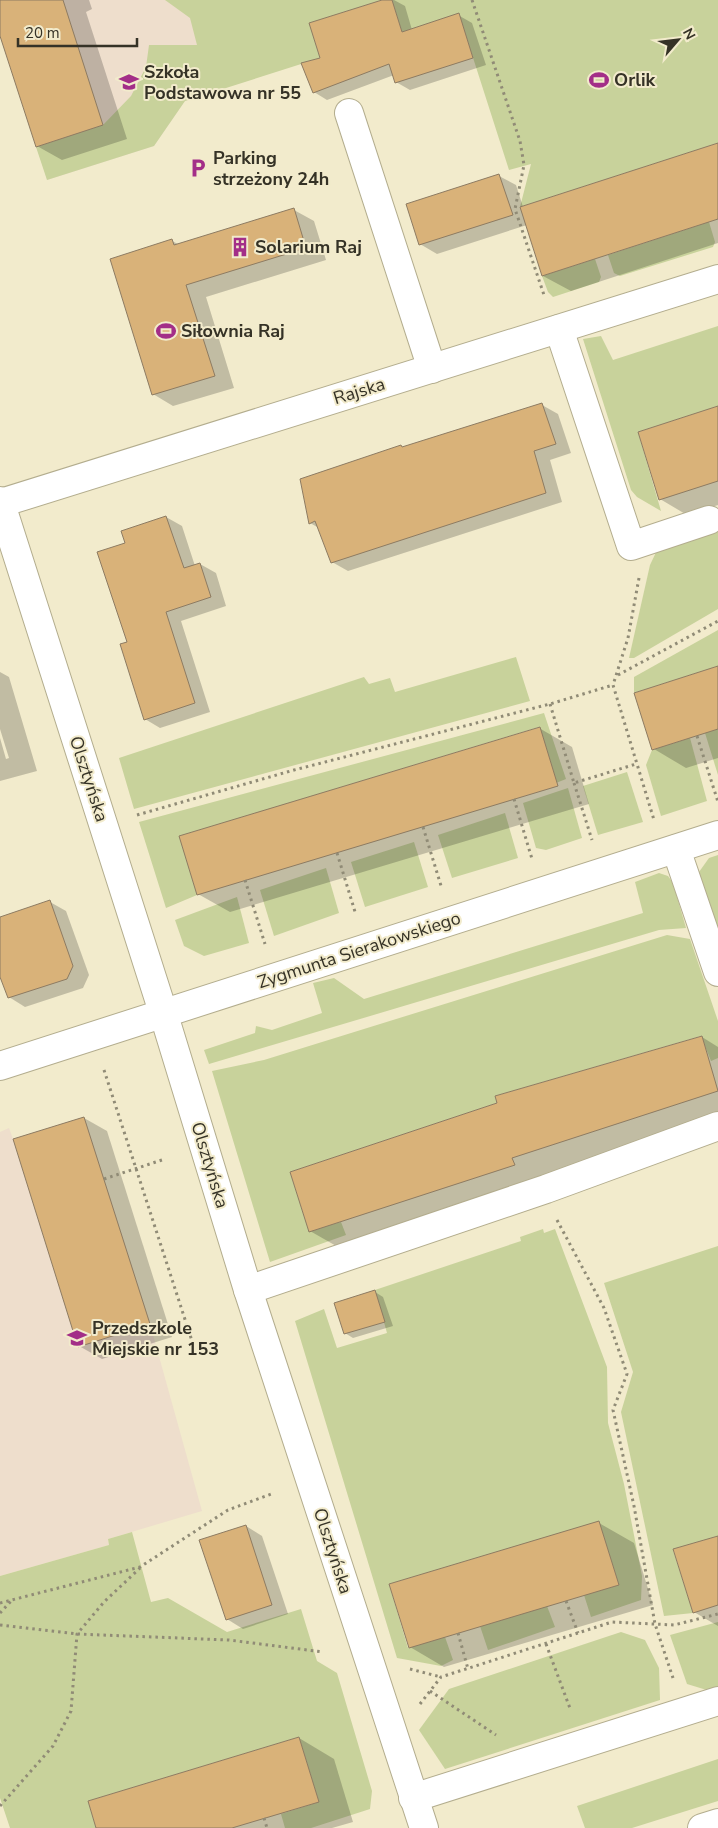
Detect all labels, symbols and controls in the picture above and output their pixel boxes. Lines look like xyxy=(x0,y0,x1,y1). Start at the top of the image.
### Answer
scale bar xyxy=(18,15,136,47)
north arrow xyxy=(653,15,703,65)
text: 20 m xyxy=(25,23,60,43)
text: N xyxy=(678,25,700,43)
place label: Szkoła Podstawowa nr 55 xyxy=(144,60,301,105)
place label: Orlik xyxy=(614,68,656,92)
sports icon: Orlik xyxy=(588,69,610,91)
school or university icon: Szkoła Podstawowa nr 55 xyxy=(118,71,140,93)
place label: Parking strzeżony 24h xyxy=(213,146,329,191)
parking icon: Parking strzeżony 24h xyxy=(187,157,209,179)
place label: Solarium Raj xyxy=(255,235,362,259)
building icon: Solarium Raj xyxy=(229,236,251,258)
place label: Siłownia Raj xyxy=(181,319,285,343)
sports icon: Siłownia Raj xyxy=(155,320,177,342)
street label: Rajska xyxy=(330,372,388,410)
street label: Olsztyńska xyxy=(64,733,114,825)
street label: Zygmunta Sierakowskiego xyxy=(254,906,464,994)
street label: Olsztyńska xyxy=(186,1119,234,1211)
place label: Przedszkole Miejskie nr 153 xyxy=(92,1316,219,1361)
school or university icon: Przedszkole Miejskie nr 153 xyxy=(66,1327,88,1349)
street label: Olsztyńska xyxy=(308,1505,358,1597)

